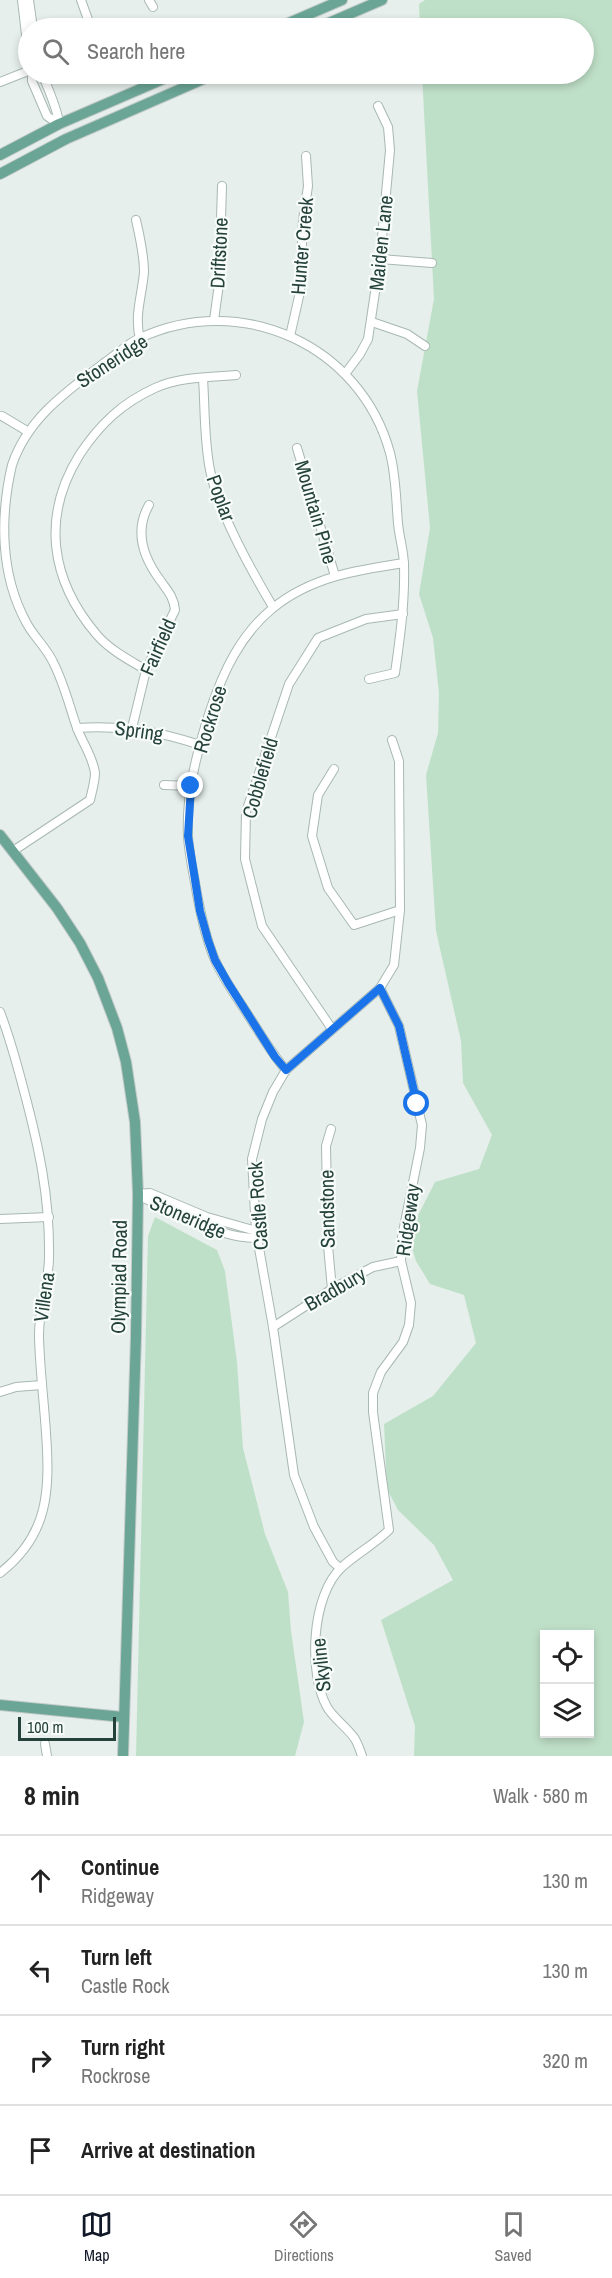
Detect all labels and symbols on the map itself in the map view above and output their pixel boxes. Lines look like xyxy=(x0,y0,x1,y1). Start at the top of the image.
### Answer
street label: Maiden Lane xyxy=(362,194,399,292)
street label: Hunter Creek xyxy=(284,195,319,296)
street label: Driftstone xyxy=(203,217,234,289)
street label: Stoneridge xyxy=(71,327,153,394)
street label: Mountain Pine xyxy=(289,457,344,567)
street label: Poplar xyxy=(201,471,242,525)
street label: Fairfield xyxy=(133,614,182,679)
street label: Rockrose xyxy=(186,682,233,756)
street label: Spring xyxy=(113,714,165,747)
street label: Cobblefield xyxy=(235,734,284,821)
route end xyxy=(177,772,203,798)
route start xyxy=(403,1090,429,1116)
street label: Castle Rock xyxy=(241,1160,274,1251)
street label: Sandstone xyxy=(312,1170,341,1248)
street label: Ridgeway xyxy=(389,1181,426,1258)
street label: Stoneridge xyxy=(146,1188,230,1245)
street label: Olympiad Road xyxy=(104,1220,133,1334)
street label: Bradbury xyxy=(299,1260,371,1317)
street label: Villena xyxy=(27,1270,60,1324)
street label: Skyline xyxy=(304,1637,337,1693)
scale bar xyxy=(18,1714,116,1742)

